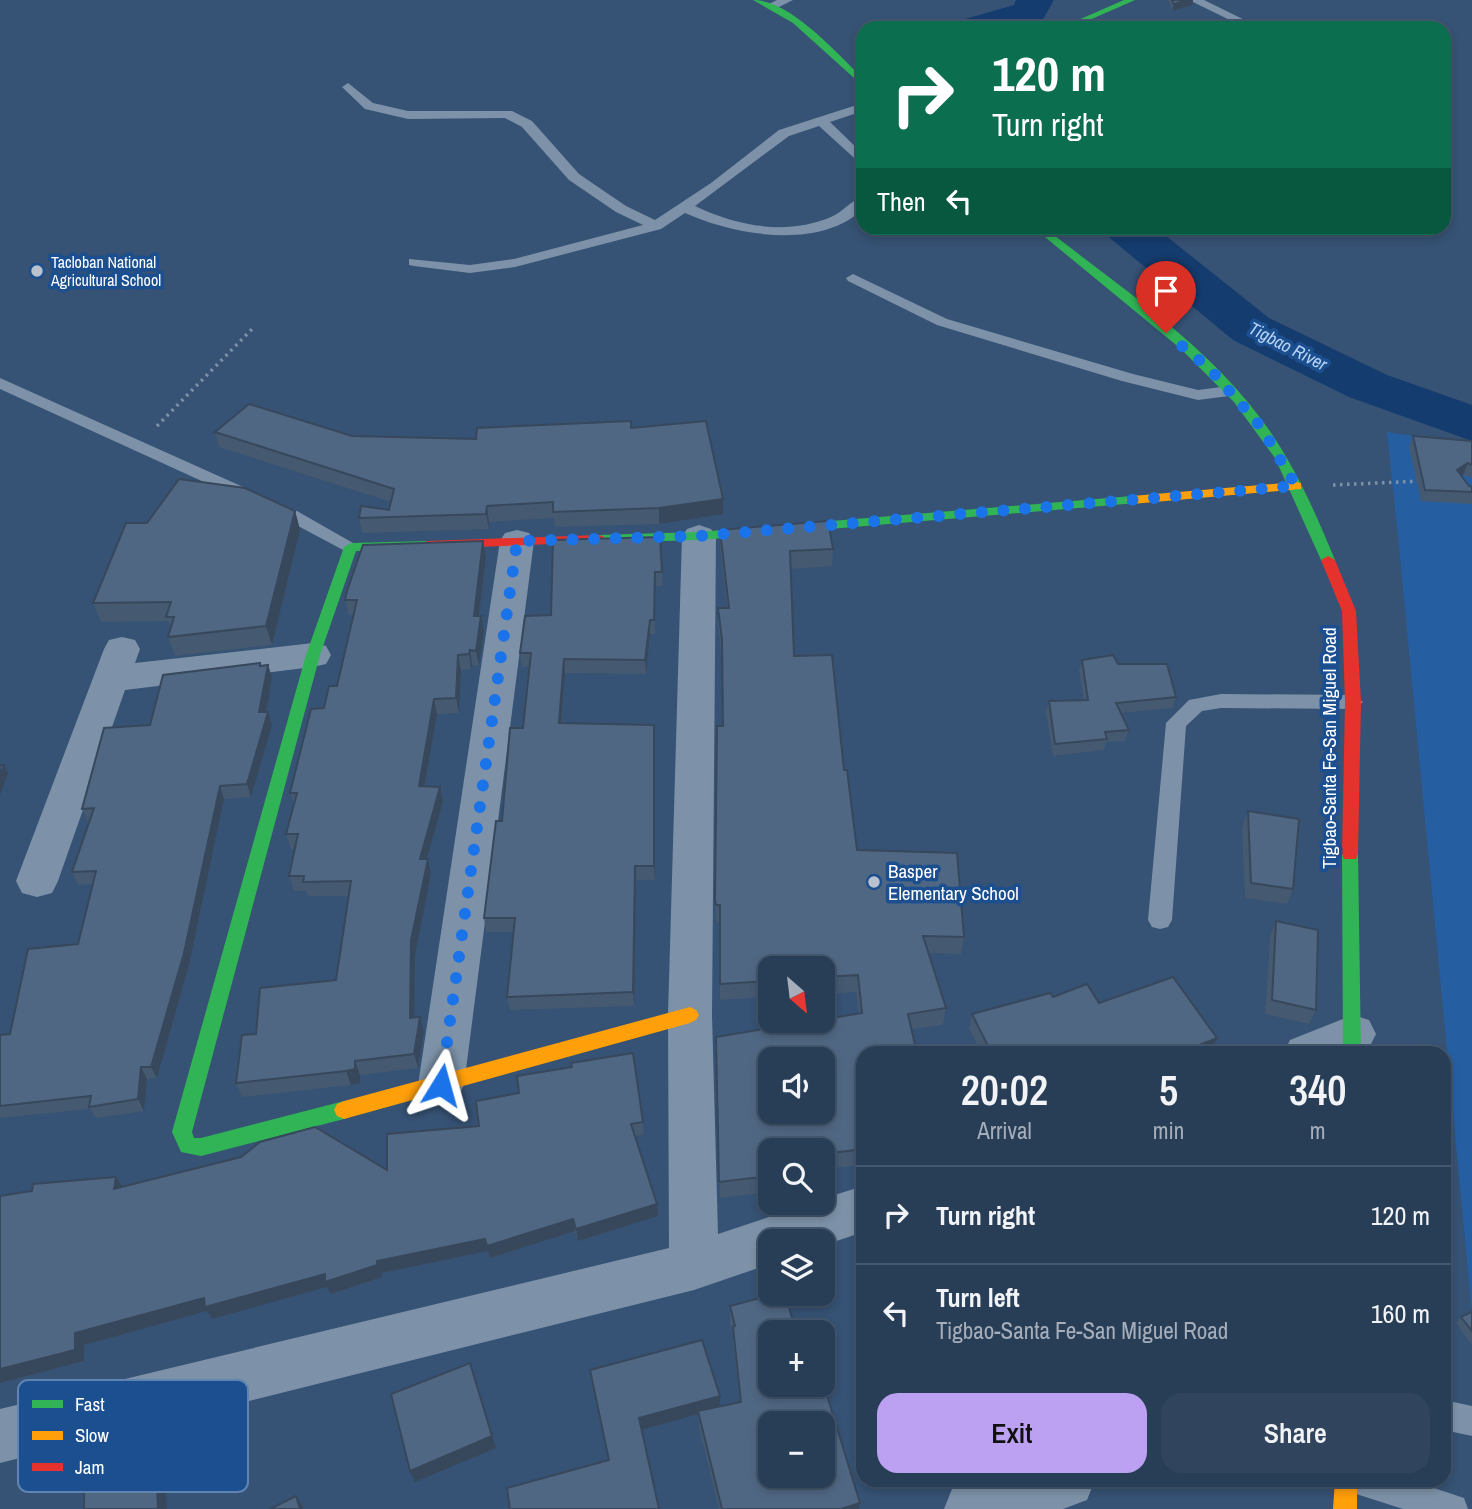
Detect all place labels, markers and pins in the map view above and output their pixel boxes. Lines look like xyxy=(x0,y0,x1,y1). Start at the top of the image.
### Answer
place label: Tacloban National Agricultural School xyxy=(50,251,161,291)
pin xyxy=(1136,261,1196,333)
marker: Tacloban National Agricultural School xyxy=(29,263,45,279)
place label: Basper Elementary School xyxy=(888,858,1019,906)
marker: Basper Elementary School xyxy=(866,874,882,890)

